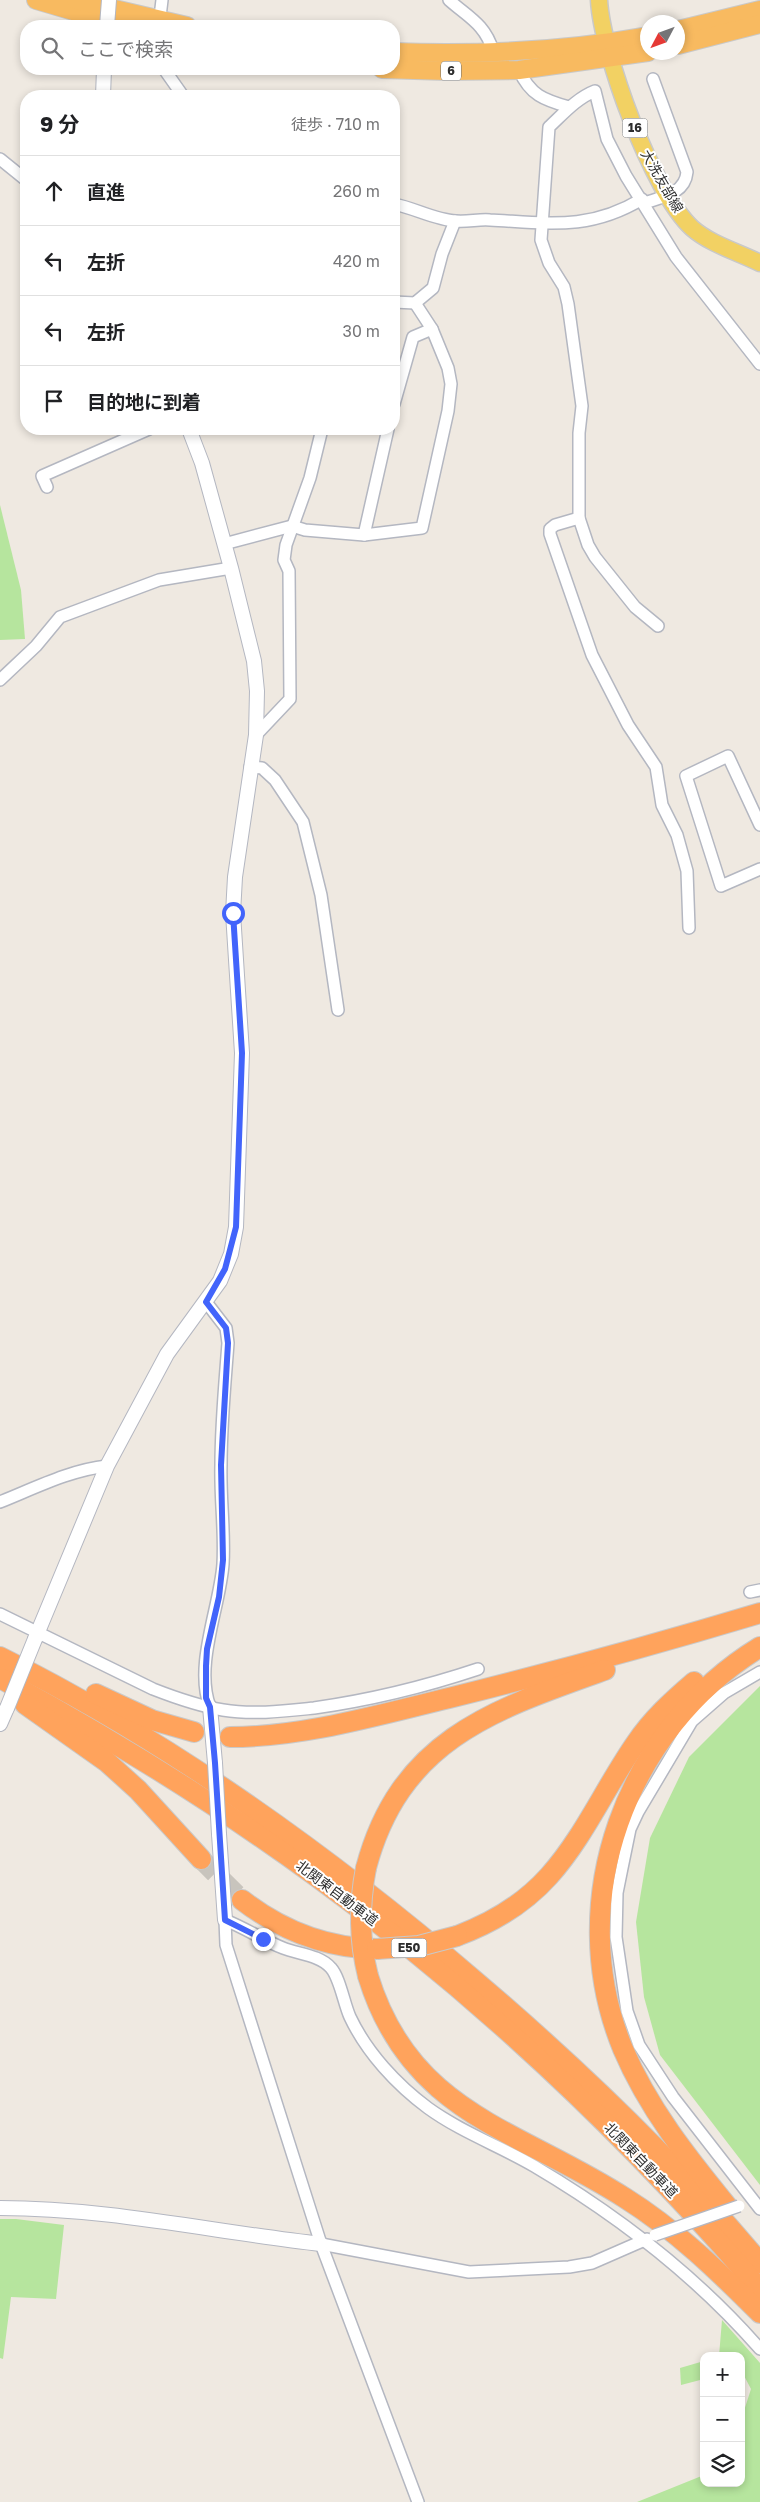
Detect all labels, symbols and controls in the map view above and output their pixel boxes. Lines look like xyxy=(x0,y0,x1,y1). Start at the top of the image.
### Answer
north arrow xyxy=(640,15,685,60)
search box xyxy=(20,20,400,75)
icon: search xyxy=(38,34,66,62)
text: ここで検索 xyxy=(78,37,173,60)
road number: 6 xyxy=(441,61,461,80)
text: 9 分 xyxy=(40,111,80,137)
text: 徒歩 · 710 m xyxy=(291,114,380,134)
road number: 16 xyxy=(622,119,648,138)
street label: 大洗友部線 xyxy=(638,146,687,215)
icon: ahead xyxy=(40,177,68,205)
text: 直進 xyxy=(87,180,125,203)
text: 260 m xyxy=(333,181,380,201)
icon: left xyxy=(40,247,68,275)
text: 左折 xyxy=(87,250,125,273)
text: 420 m xyxy=(333,251,380,271)
icon: left xyxy=(40,317,68,345)
text: 左折 xyxy=(87,320,125,343)
text: 30 m xyxy=(343,321,380,341)
icon: arrive xyxy=(40,387,68,415)
text: 目的地に到着 xyxy=(87,390,201,413)
route start xyxy=(222,902,245,925)
street label: 北関東自動車道 xyxy=(293,1856,382,1929)
route end xyxy=(252,1928,275,1951)
road number: E50 xyxy=(392,1939,426,1958)
street label: 北関東自動車道 xyxy=(601,2119,682,2201)
map controls xyxy=(700,2352,745,2487)
button: + xyxy=(700,2352,745,2397)
button: − xyxy=(700,2397,745,2442)
button: layers xyxy=(700,2442,745,2487)

